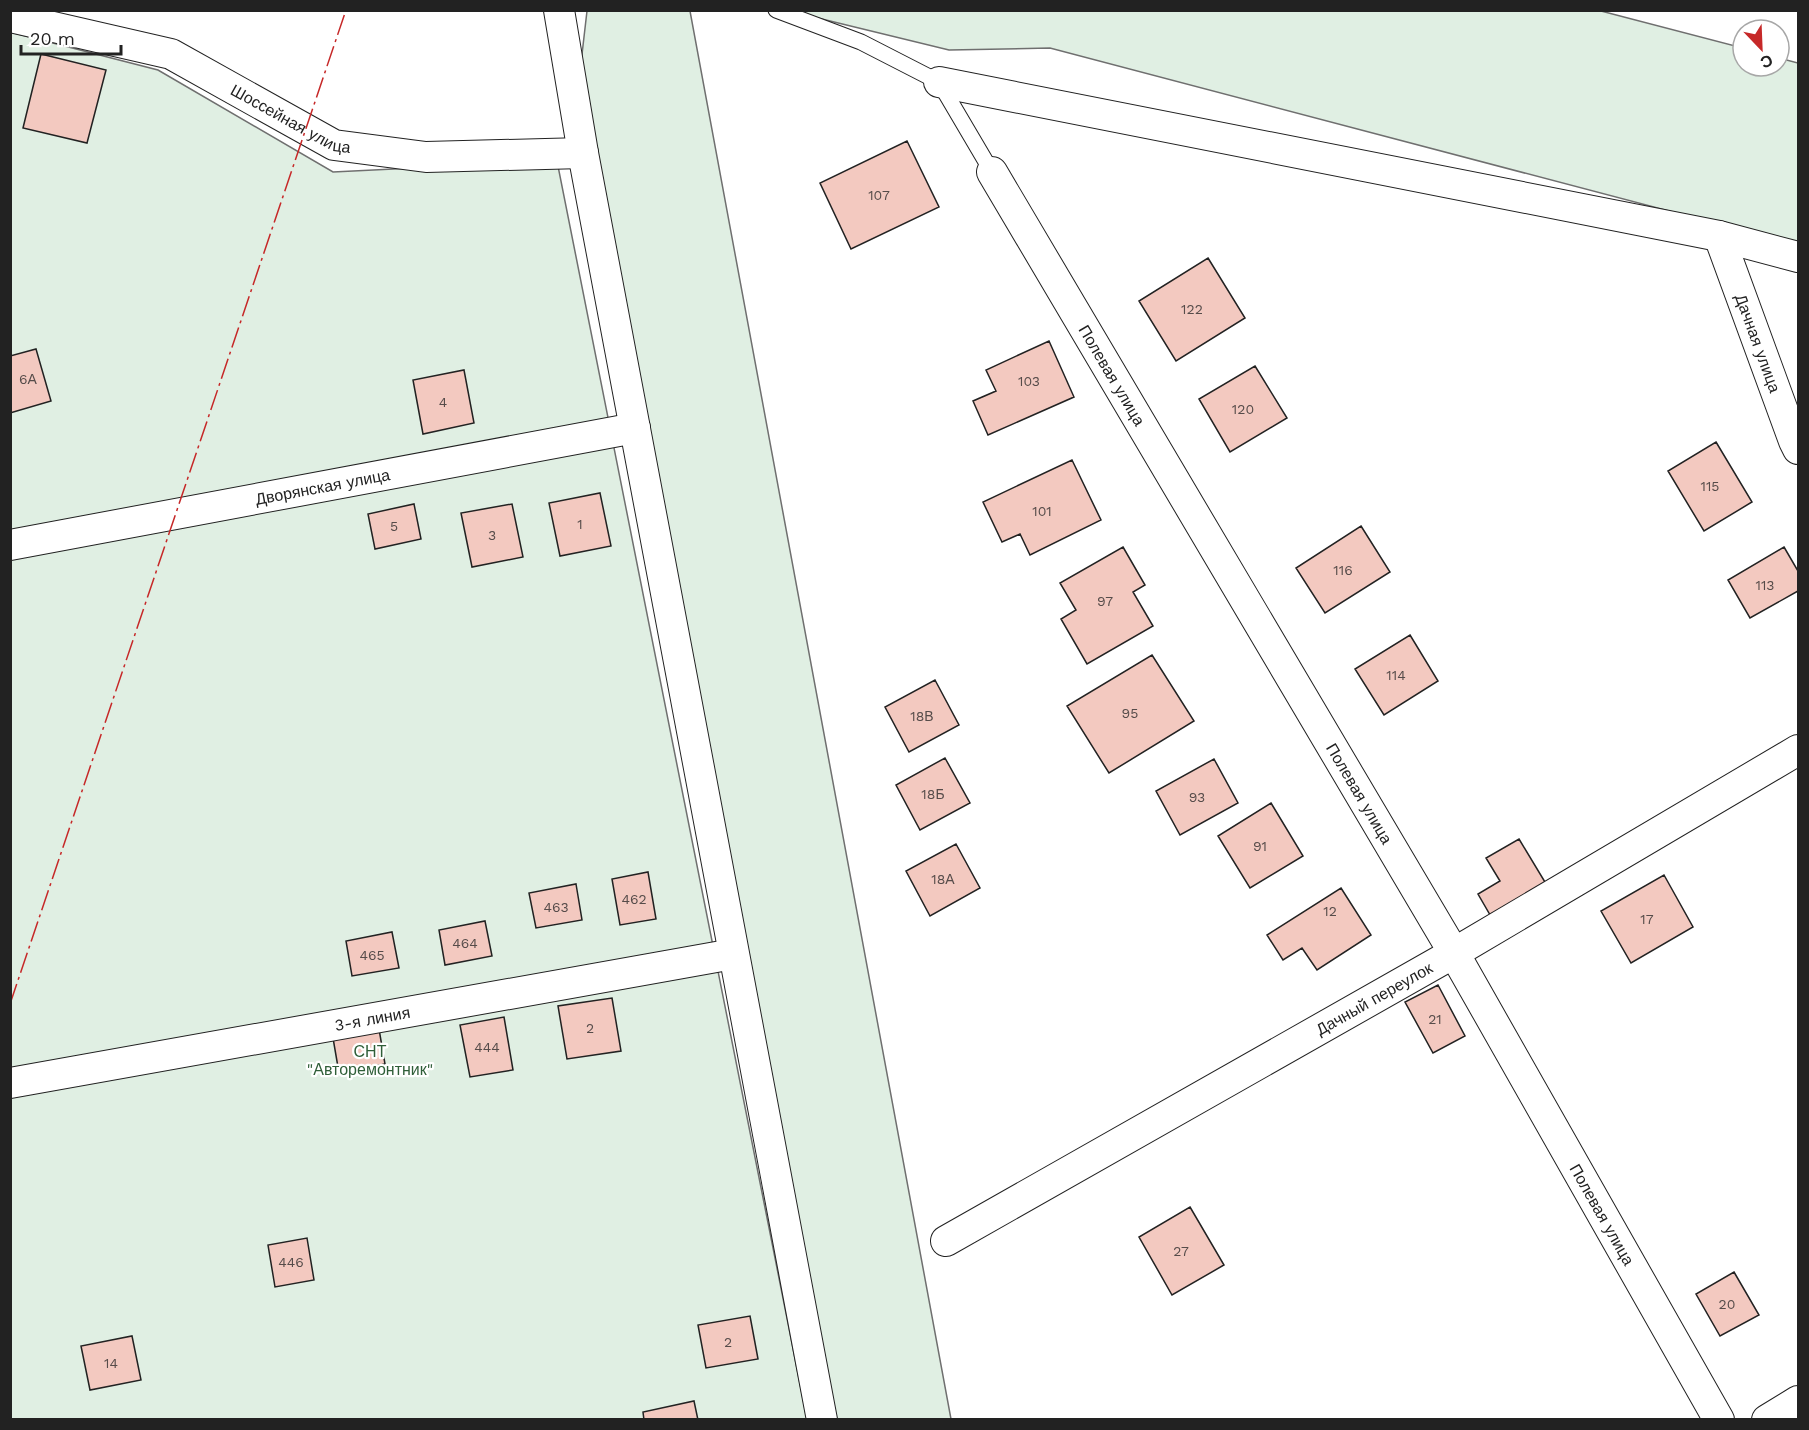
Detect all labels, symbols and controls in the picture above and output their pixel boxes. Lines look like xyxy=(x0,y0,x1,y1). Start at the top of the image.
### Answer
scale bar xyxy=(21,18,122,56)
north arrow xyxy=(1731,18,1791,78)
text: 20 m xyxy=(30,28,75,49)
text: С xyxy=(1757,50,1776,73)
street label: Шоссейная улица xyxy=(228,80,352,157)
house number: 107 xyxy=(868,187,890,203)
street label: Дачная улица xyxy=(1731,291,1785,395)
house number: 122 xyxy=(1181,301,1203,317)
street label: Полевая улица xyxy=(1075,321,1149,429)
house number: 6А xyxy=(19,371,38,387)
house number: 103 xyxy=(1018,373,1040,389)
house number: 4 xyxy=(439,394,447,410)
house number: 120 xyxy=(1232,401,1254,417)
street label: Дворянская улица xyxy=(254,465,392,508)
house number: 115 xyxy=(1700,478,1720,494)
house number: 101 xyxy=(1032,503,1052,519)
house number: 1 xyxy=(577,516,583,532)
house number: 5 xyxy=(390,518,398,534)
house number: 3 xyxy=(488,527,496,543)
house number: 116 xyxy=(1333,562,1353,578)
house number: 113 xyxy=(1755,577,1775,593)
house number: 97 xyxy=(1097,593,1113,609)
house number: 114 xyxy=(1386,667,1406,683)
house number: 95 xyxy=(1122,705,1138,721)
house number: 18В xyxy=(910,708,934,724)
street label: Полевая улица xyxy=(1322,740,1397,847)
house number: 18Б xyxy=(921,786,945,802)
house number: 93 xyxy=(1189,789,1205,805)
house number: 91 xyxy=(1253,838,1267,854)
house number: 18А xyxy=(931,871,955,887)
house number: 462 xyxy=(621,891,647,907)
house number: 463 xyxy=(543,899,569,915)
house number: 12 xyxy=(1323,903,1337,919)
house number: 17 xyxy=(1640,911,1654,927)
house number: 464 xyxy=(452,935,478,951)
house number: 465 xyxy=(359,947,385,963)
street label: Дачный переулок xyxy=(1312,957,1436,1039)
street label: 3-я линия xyxy=(333,1002,412,1034)
house number: 21 xyxy=(1428,1011,1442,1027)
house number: 2 xyxy=(586,1020,594,1036)
house number: 444 xyxy=(474,1039,500,1055)
park label: СНТ "Авторемонтник" xyxy=(307,1042,433,1079)
street label: Полевая улица xyxy=(1566,1160,1639,1269)
house number: 27 xyxy=(1173,1243,1189,1259)
house number: 446 xyxy=(278,1254,304,1270)
house number: 20 xyxy=(1719,1296,1735,1312)
house number: 2 xyxy=(724,1334,732,1350)
house number: 14 xyxy=(104,1355,118,1371)

